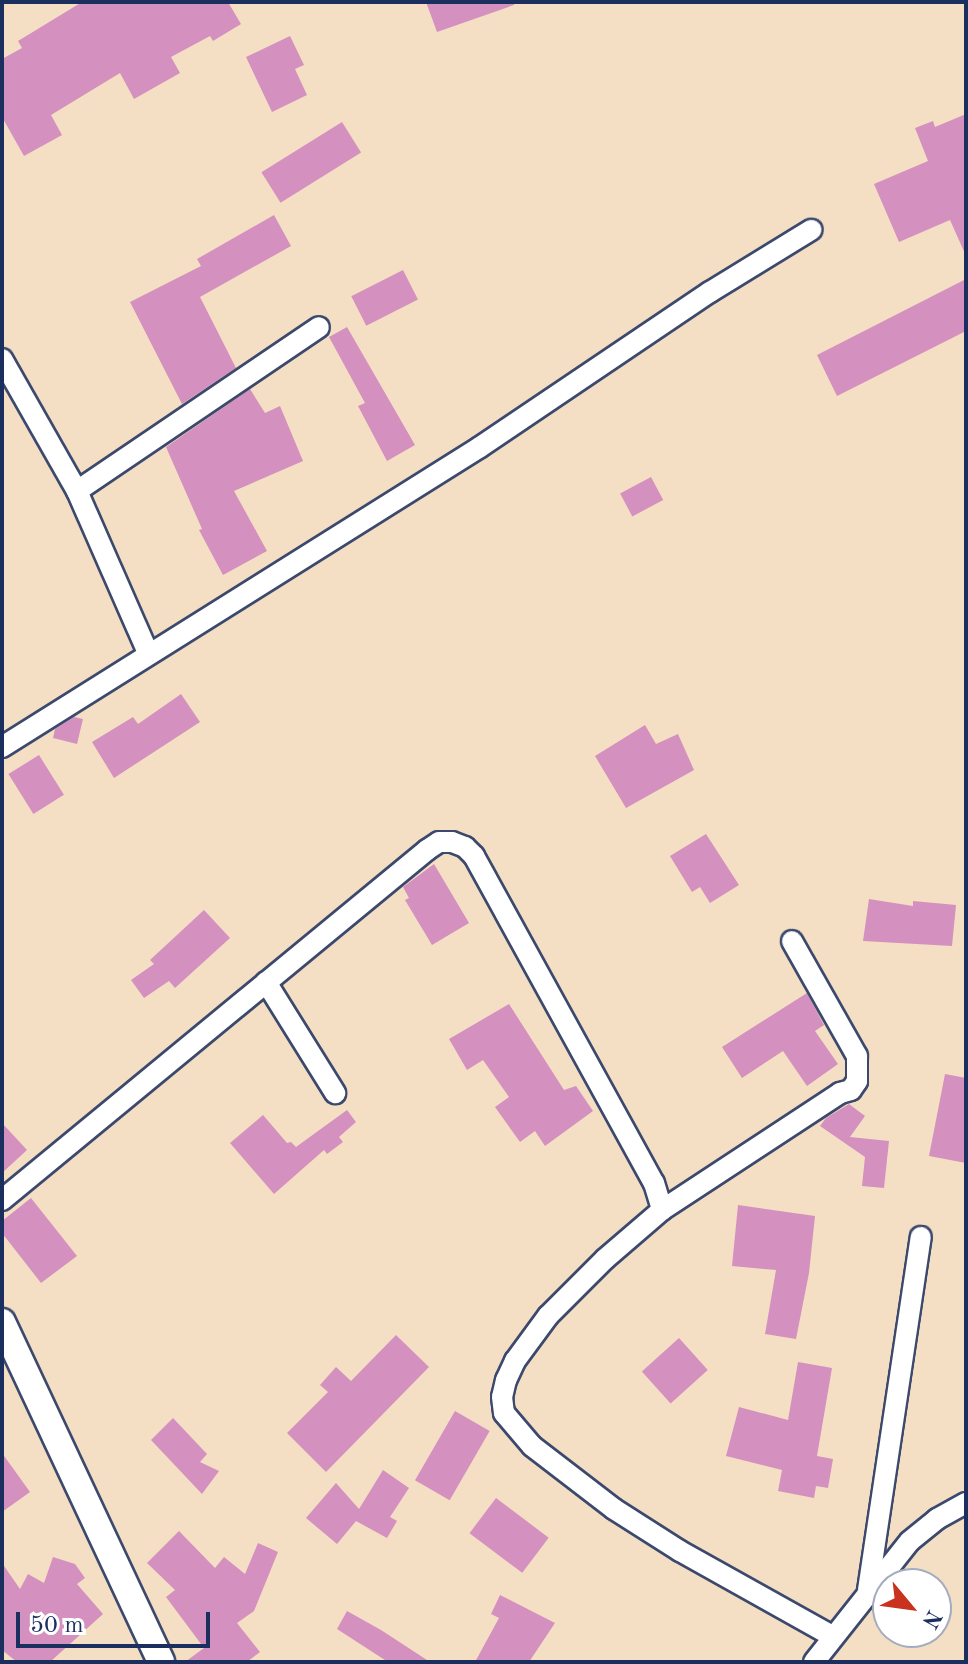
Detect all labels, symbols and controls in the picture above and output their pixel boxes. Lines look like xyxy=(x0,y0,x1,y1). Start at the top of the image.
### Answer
north arrow xyxy=(872,1568,952,1648)
scale bar xyxy=(20,1596,214,1646)
text: N xyxy=(918,1606,945,1631)
text: 50 m xyxy=(30,1614,84,1638)

